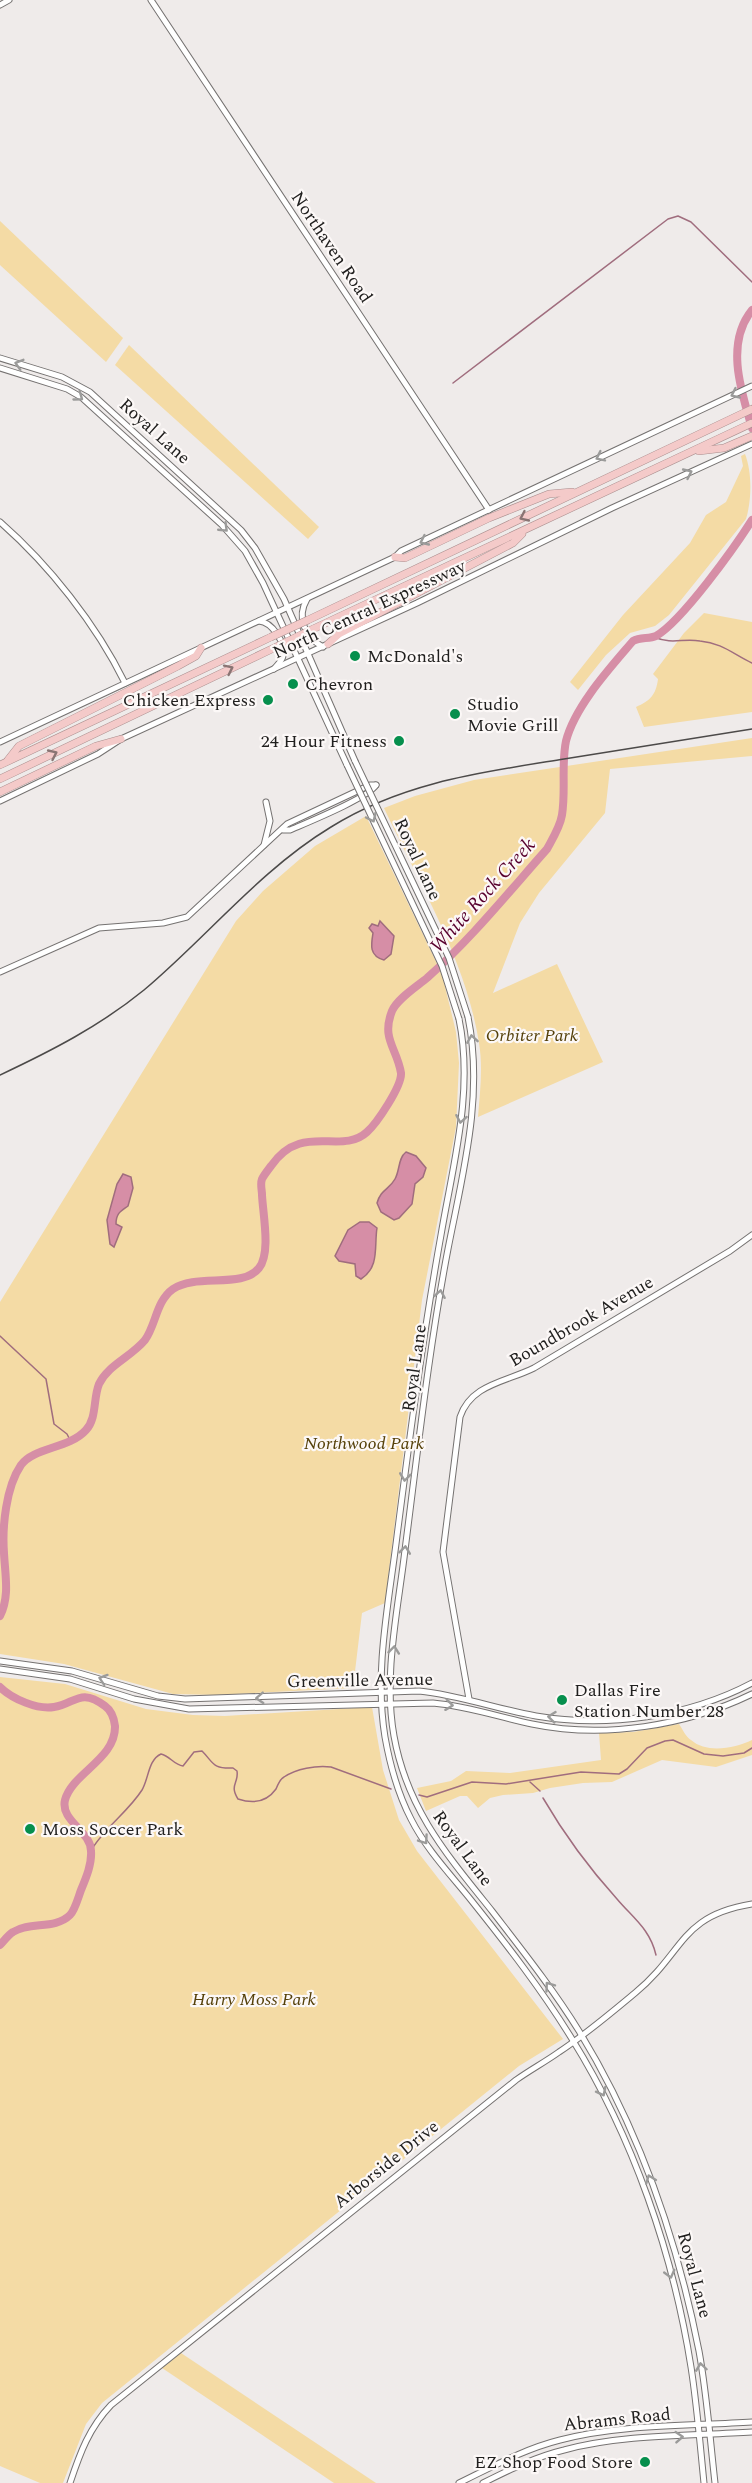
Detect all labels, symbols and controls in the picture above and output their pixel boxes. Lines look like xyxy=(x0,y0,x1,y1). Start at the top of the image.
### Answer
street label: Northaven Road xyxy=(284,186,379,309)
one-way arrow xyxy=(14,359,25,371)
one-way arrow xyxy=(730,387,741,399)
one-way arrow xyxy=(73,390,84,401)
street label: Royal Lane xyxy=(113,392,196,471)
one-way arrow xyxy=(595,450,606,462)
one-way arrow xyxy=(681,469,692,481)
one-way arrow xyxy=(520,510,531,522)
one-way arrow xyxy=(217,520,228,531)
one-way arrow xyxy=(419,533,430,545)
street label: North Central Expressway xyxy=(268,552,471,666)
place label: McDonald's xyxy=(367,643,463,670)
marker: McDonald's xyxy=(348,649,362,663)
one-way arrow xyxy=(222,665,233,677)
place label: Chevron xyxy=(305,671,373,698)
marker: Chevron xyxy=(286,677,300,691)
place label: Chicken Express xyxy=(123,687,256,714)
place label: Studio Movie Grill xyxy=(467,691,559,739)
marker: Chicken Express xyxy=(261,693,275,707)
marker: Studio Movie Grill xyxy=(448,707,462,721)
place label: 24 Hour Fitness xyxy=(261,728,387,755)
marker: 24 Hour Fitness xyxy=(392,734,406,748)
one-way arrow xyxy=(46,749,57,761)
one-way arrow xyxy=(364,811,376,822)
street label: Royal Lane xyxy=(387,814,448,905)
water label: White Rock Creek xyxy=(423,831,543,960)
park label: Orbiter Park xyxy=(486,1022,579,1049)
one-way arrow xyxy=(466,1034,478,1044)
one-way arrow xyxy=(456,1114,468,1124)
street label: Boundbrook Avenue xyxy=(504,1269,659,1374)
one-way arrow xyxy=(433,1289,446,1299)
street label: Royal Lane xyxy=(395,1323,434,1414)
park label: Northwood Park xyxy=(304,1430,425,1457)
one-way arrow xyxy=(399,1473,411,1482)
one-way arrow xyxy=(399,1545,411,1554)
one-way arrow xyxy=(387,1645,399,1654)
street label: Greenville Avenue xyxy=(287,1666,433,1695)
one-way arrow xyxy=(98,1674,109,1686)
place label: Dallas Fire Station Number 28 xyxy=(574,1677,724,1725)
one-way arrow xyxy=(256,1691,265,1704)
marker: Dallas Fire Station Number 28 xyxy=(555,1693,569,1707)
one-way arrow xyxy=(445,1698,454,1710)
one-way arrow xyxy=(548,1712,557,1724)
street label: Royal Lane xyxy=(426,1805,499,1892)
place label: Moss Soccer Park xyxy=(42,1816,183,1843)
marker: Moss Soccer Park xyxy=(23,1822,37,1836)
one-way arrow xyxy=(417,1834,428,1845)
one-way arrow xyxy=(545,1982,556,1993)
park label: Harry Moss Park xyxy=(192,1986,317,2013)
one-way arrow xyxy=(595,2086,606,2097)
street label: Arborside Drive xyxy=(328,2113,445,2215)
one-way arrow xyxy=(645,2174,658,2185)
street label: Royal Lane xyxy=(670,2229,719,2321)
one-way arrow xyxy=(663,2269,676,2279)
one-way arrow xyxy=(695,2362,708,2372)
street label: Abrams Road xyxy=(562,2400,672,2439)
one-way arrow xyxy=(675,2430,684,2443)
place label: EZ Shop Food Store xyxy=(474,2449,633,2476)
marker: EZ Shop Food Store xyxy=(638,2455,652,2469)

